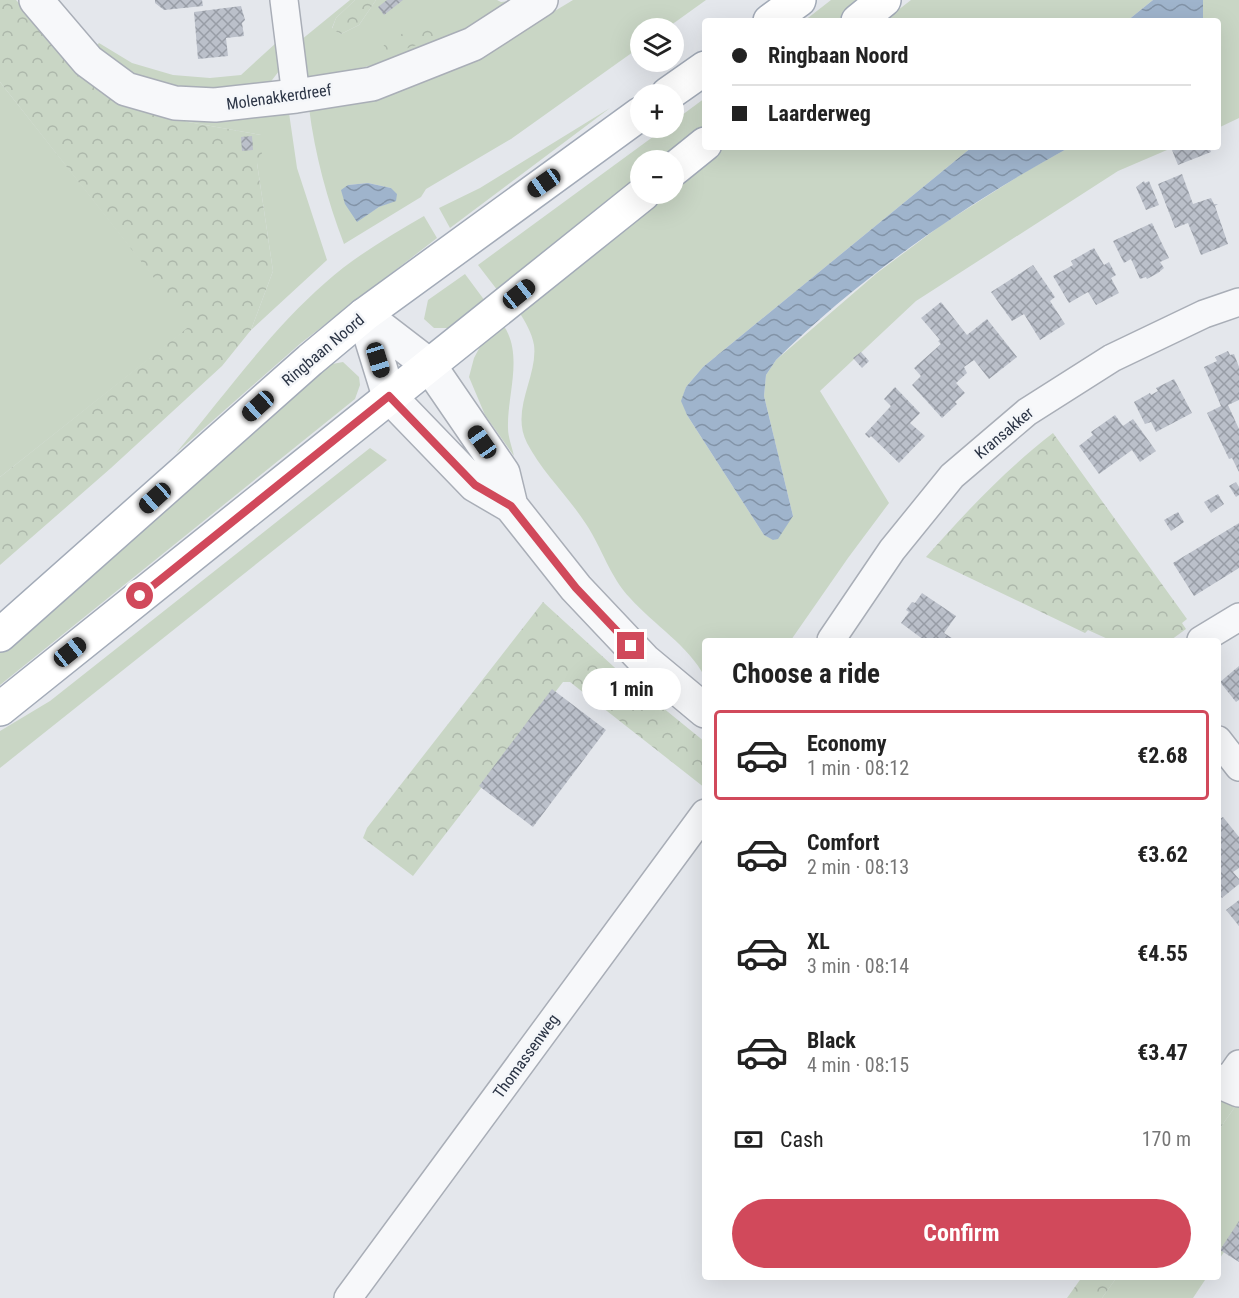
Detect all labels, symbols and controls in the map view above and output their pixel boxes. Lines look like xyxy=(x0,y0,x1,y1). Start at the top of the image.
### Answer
map controls xyxy=(630,18,684,204)
button: layers xyxy=(630,18,684,72)
text: Ringbaan Noord xyxy=(768,43,909,68)
street label: Molenakkerdreef xyxy=(225,80,333,114)
button: + xyxy=(630,84,684,138)
text: Laarderweg xyxy=(768,101,871,126)
button: − xyxy=(630,150,684,204)
car xyxy=(524,165,564,201)
car xyxy=(499,276,539,312)
street label: Ringbaan Noord xyxy=(278,310,368,390)
car xyxy=(364,340,392,380)
car xyxy=(239,387,277,425)
street label: Kransakker xyxy=(971,403,1037,463)
car xyxy=(464,422,500,462)
car xyxy=(136,479,174,517)
route start xyxy=(126,582,153,609)
route end xyxy=(617,632,644,659)
car xyxy=(50,634,90,670)
text: Choose a ride xyxy=(732,658,880,690)
callout: 1 min xyxy=(582,667,680,709)
text: 1 min xyxy=(609,677,654,701)
icon: car xyxy=(735,728,789,782)
text: Economy xyxy=(807,731,887,756)
text: €2.68 xyxy=(1137,743,1188,768)
text: 1 min · 08:12 xyxy=(807,756,909,780)
icon: car xyxy=(735,827,789,881)
text: Comfort xyxy=(807,830,880,855)
text: €3.62 xyxy=(1137,842,1188,867)
text: 2 min · 08:13 xyxy=(807,855,909,879)
icon: car xyxy=(735,926,789,980)
text: XL xyxy=(807,929,830,954)
text: €4.55 xyxy=(1137,941,1188,966)
text: 3 min · 08:14 xyxy=(807,954,909,978)
street label: Thomassenweg xyxy=(489,1010,563,1102)
icon: car xyxy=(735,1025,789,1079)
text: Black xyxy=(807,1028,856,1053)
text: €3.47 xyxy=(1137,1040,1188,1065)
text: 4 min · 08:15 xyxy=(807,1053,909,1077)
icon: cash xyxy=(732,1123,765,1156)
text: Cash xyxy=(780,1127,824,1152)
text: 170 m xyxy=(1142,1127,1191,1151)
button: Confirm xyxy=(732,1199,1191,1268)

